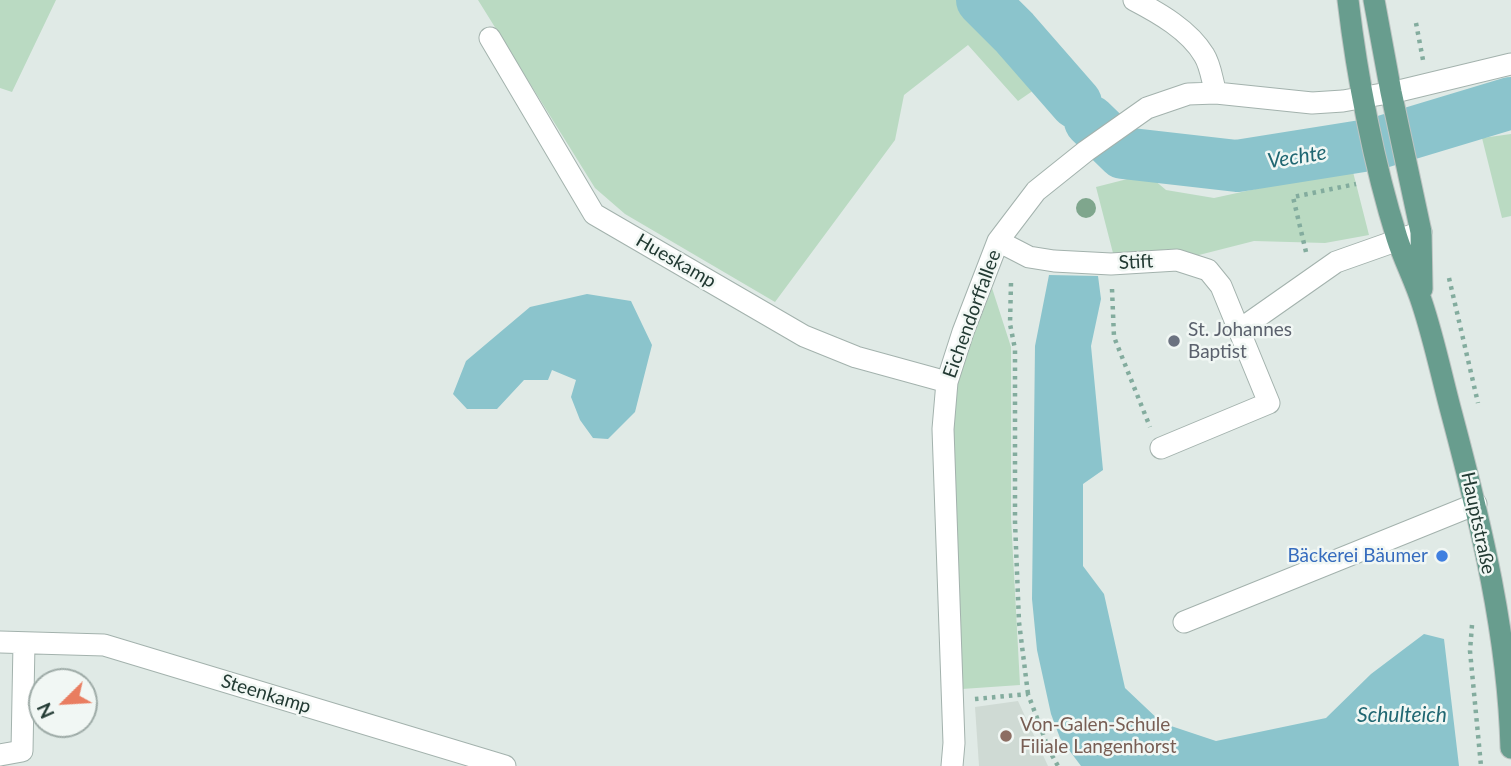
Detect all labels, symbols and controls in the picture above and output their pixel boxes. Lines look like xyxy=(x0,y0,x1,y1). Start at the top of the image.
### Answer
water label: Vechte xyxy=(1266,140,1328,174)
street label: Hueskamp xyxy=(632,229,720,293)
street label: Eichendorffallee xyxy=(938,247,1006,381)
street label: Stift xyxy=(1118,250,1154,274)
place label: St. Johannes Baptist xyxy=(1188,319,1292,363)
marker: St. Johannes Baptist xyxy=(1166,333,1182,349)
street label: Hauptstraße xyxy=(1456,470,1500,576)
place label: Bäckerei Bäumer xyxy=(1287,545,1428,567)
marker: Bäckerei Bäumer xyxy=(1434,548,1450,564)
north arrow xyxy=(28,668,98,738)
street label: Steenkamp xyxy=(218,670,314,718)
text: N xyxy=(32,700,59,722)
water label: Schulteich xyxy=(1357,702,1447,728)
place label: Von-Galen-Schule Filiale Langenhorst xyxy=(1020,714,1177,758)
marker: Von-Galen-Schule Filiale Langenhorst xyxy=(998,728,1014,744)

